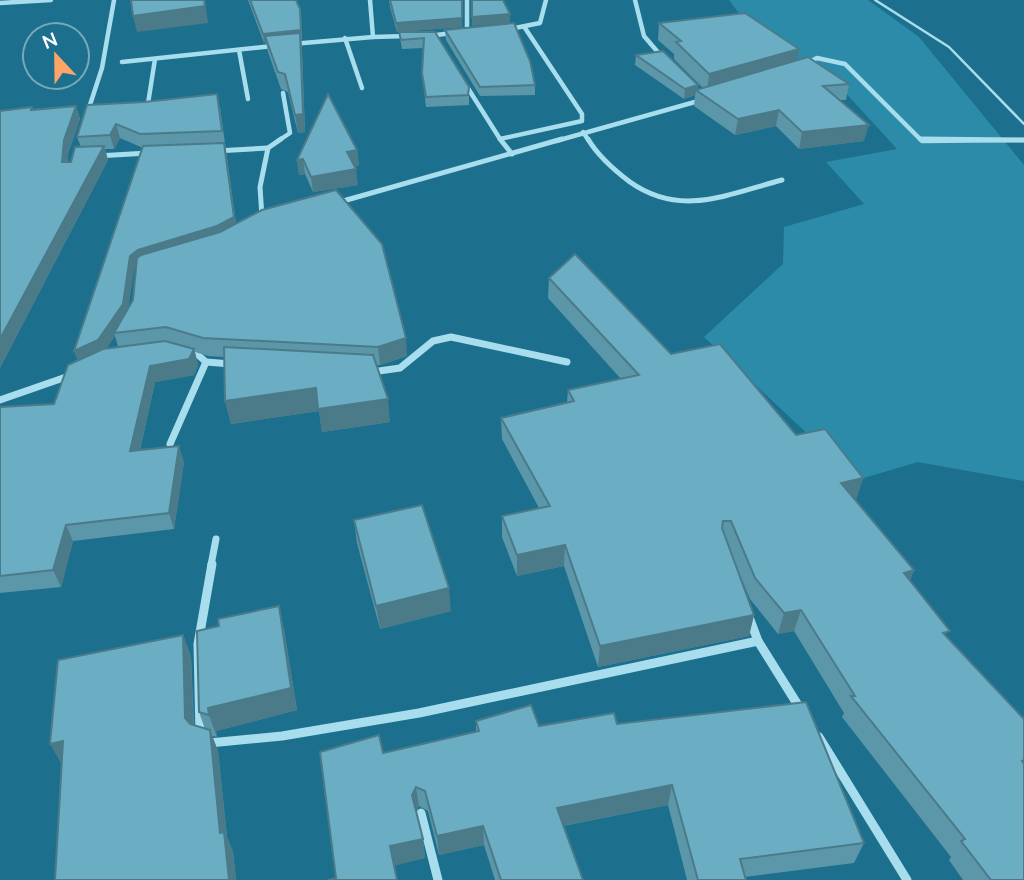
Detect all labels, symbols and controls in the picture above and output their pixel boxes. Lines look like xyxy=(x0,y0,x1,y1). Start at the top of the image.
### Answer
north arrow xyxy=(21,21,91,91)
text: N xyxy=(39,26,61,56)

